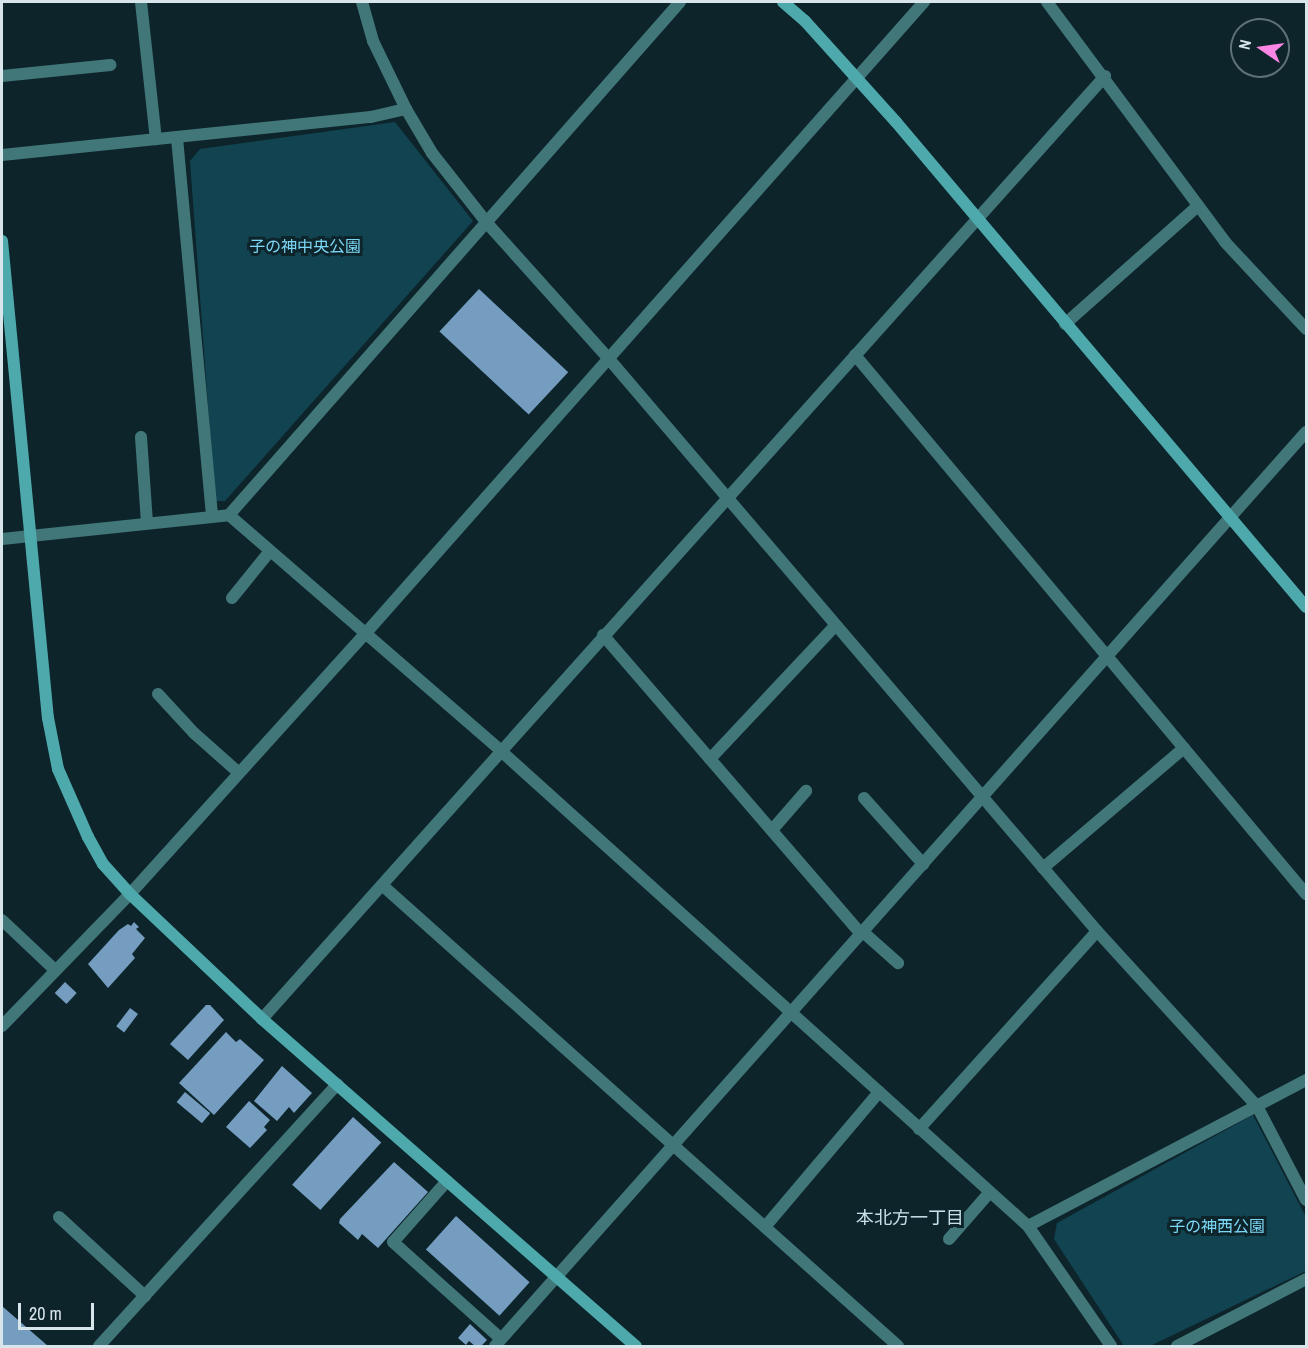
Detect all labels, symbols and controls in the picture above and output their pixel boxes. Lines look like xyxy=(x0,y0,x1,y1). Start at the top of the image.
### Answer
north arrow xyxy=(1230,18,1290,78)
text: N xyxy=(1233,37,1256,52)
park label: 子の神中央公園 xyxy=(249,236,361,256)
district label: 本北方一丁目 xyxy=(856,1207,964,1229)
park label: 子の神西公園 xyxy=(1169,1216,1265,1236)
scale bar xyxy=(21,1291,98,1329)
text: 20 m xyxy=(29,1301,62,1326)

